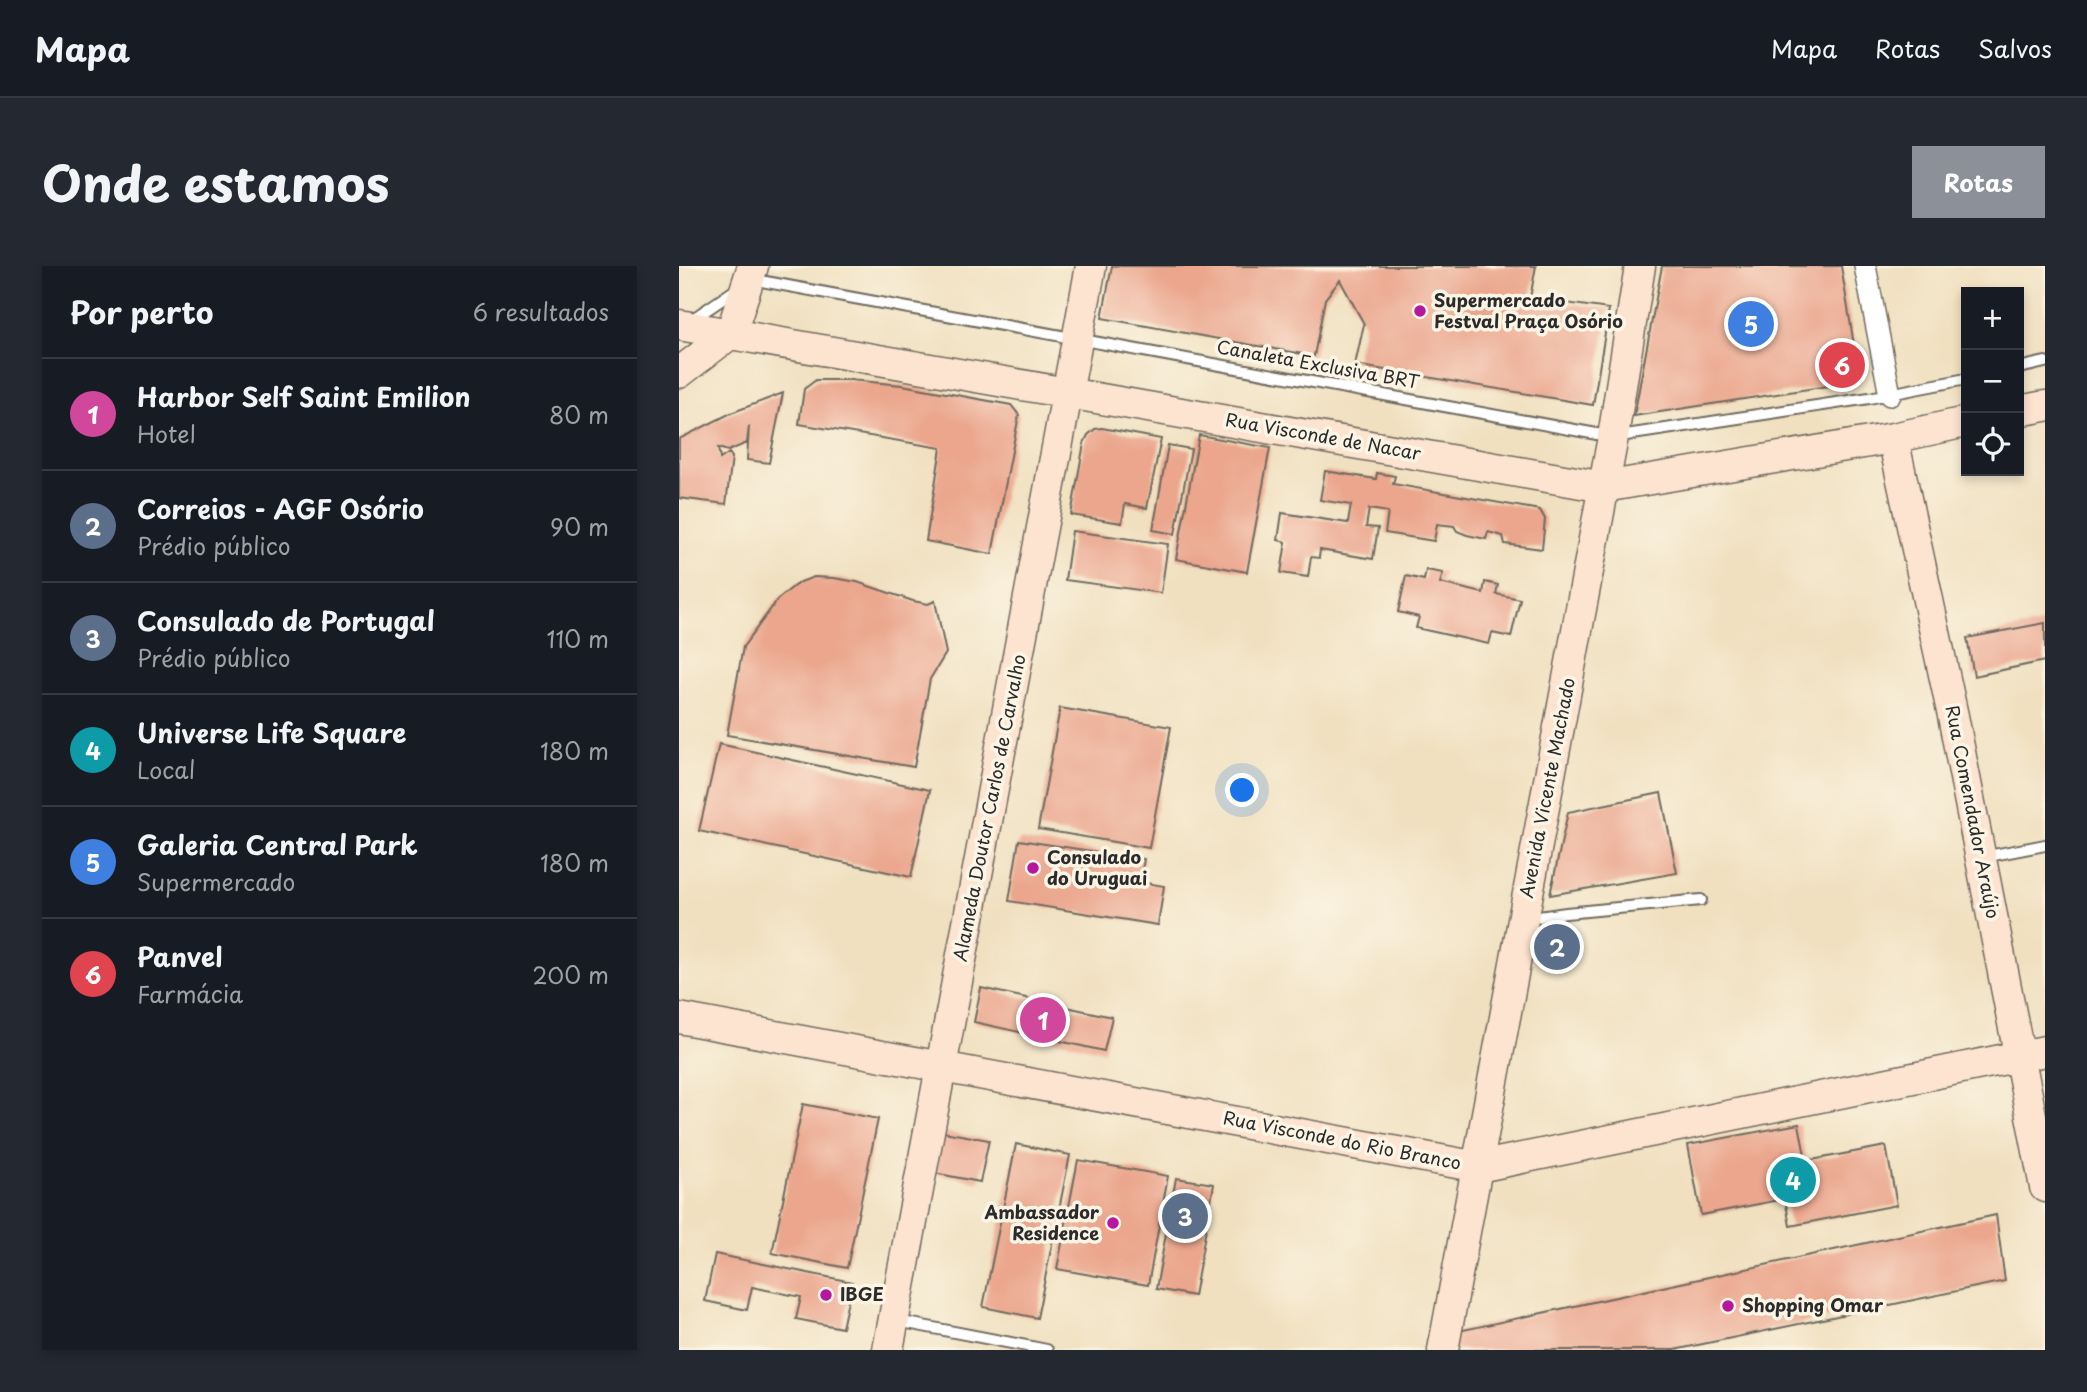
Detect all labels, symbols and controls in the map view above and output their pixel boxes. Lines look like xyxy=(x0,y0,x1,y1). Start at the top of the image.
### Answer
text: Mapa xyxy=(35,23,130,73)
text: Mapa xyxy=(1771,30,1837,66)
text: Rotas xyxy=(1875,30,1940,66)
text: Salvos xyxy=(1978,30,2052,66)
text: Onde estamos xyxy=(42,145,389,219)
button: Rotas xyxy=(1912,146,2045,218)
place label: Supermercado Festval Praça Osório xyxy=(1434,286,1623,334)
map controls xyxy=(1961,287,2024,476)
button: + xyxy=(1961,287,2024,350)
text: Por perto xyxy=(70,289,213,334)
text: 6 resultados xyxy=(473,294,609,329)
pin: 5 xyxy=(1728,298,1774,350)
marker: Supermercado Festval Praça Osório xyxy=(1412,303,1428,319)
street label: Canaleta Exclusiva BRT xyxy=(1215,332,1422,395)
pin: 6 xyxy=(1819,339,1865,391)
button: − xyxy=(1961,350,2024,413)
text: Harbor Self Saint Emilion xyxy=(137,377,470,416)
text: 1 xyxy=(88,397,99,432)
text: 80 m xyxy=(549,397,609,432)
street label: Rua Visconde de Nacar xyxy=(1223,405,1424,466)
button: locate xyxy=(1961,413,2024,476)
text: Hotel xyxy=(137,416,196,451)
text: Correios - AGF Osório xyxy=(137,489,424,528)
text: 2 xyxy=(85,509,101,544)
text: 90 m xyxy=(550,509,609,544)
text: Prédio público xyxy=(137,528,291,563)
text: Consulado de Portugal xyxy=(137,601,435,640)
text: 3 xyxy=(85,621,101,656)
text: 110 m xyxy=(547,621,609,656)
text: Prédio público xyxy=(137,640,291,675)
street label: Alameda Doutor Carlos de Carvalho xyxy=(945,652,1032,964)
street label: Avenida Vicente Machado xyxy=(1512,675,1581,900)
street label: Rua Comendador Araújo xyxy=(1940,703,2007,921)
text: Universe Life Square xyxy=(137,713,407,752)
text: 4 xyxy=(85,733,101,768)
text: 180 m xyxy=(540,733,609,768)
text: Local xyxy=(137,752,195,787)
your location xyxy=(1225,773,1259,807)
text: Galeria Central Park xyxy=(137,825,418,864)
place label: Consulado do Uruguai xyxy=(1047,843,1147,891)
text: 5 xyxy=(86,845,100,880)
text: 180 m xyxy=(540,845,609,880)
marker: Consulado do Uruguai xyxy=(1025,860,1041,876)
text: Supermercado xyxy=(137,864,295,899)
pin: 2 xyxy=(1534,921,1580,973)
text: Panvel xyxy=(137,937,222,976)
text: 6 xyxy=(85,957,101,992)
text: 200 m xyxy=(532,957,609,992)
text: Farmácia xyxy=(137,976,243,1011)
pin: 1 xyxy=(1020,994,1066,1046)
street label: Rua Visconde do Rio Branco xyxy=(1221,1103,1463,1176)
pin: 4 xyxy=(1770,1154,1816,1206)
pin: 3 xyxy=(1162,1190,1208,1242)
place label: Ambassador Residence xyxy=(984,1198,1100,1246)
marker: Ambassador Residence xyxy=(1105,1215,1121,1231)
place label: IBGE xyxy=(840,1280,884,1307)
marker: IBGE xyxy=(818,1287,834,1303)
place label: Shopping Omar xyxy=(1742,1291,1884,1318)
marker: Shopping Omar xyxy=(1720,1298,1736,1314)

